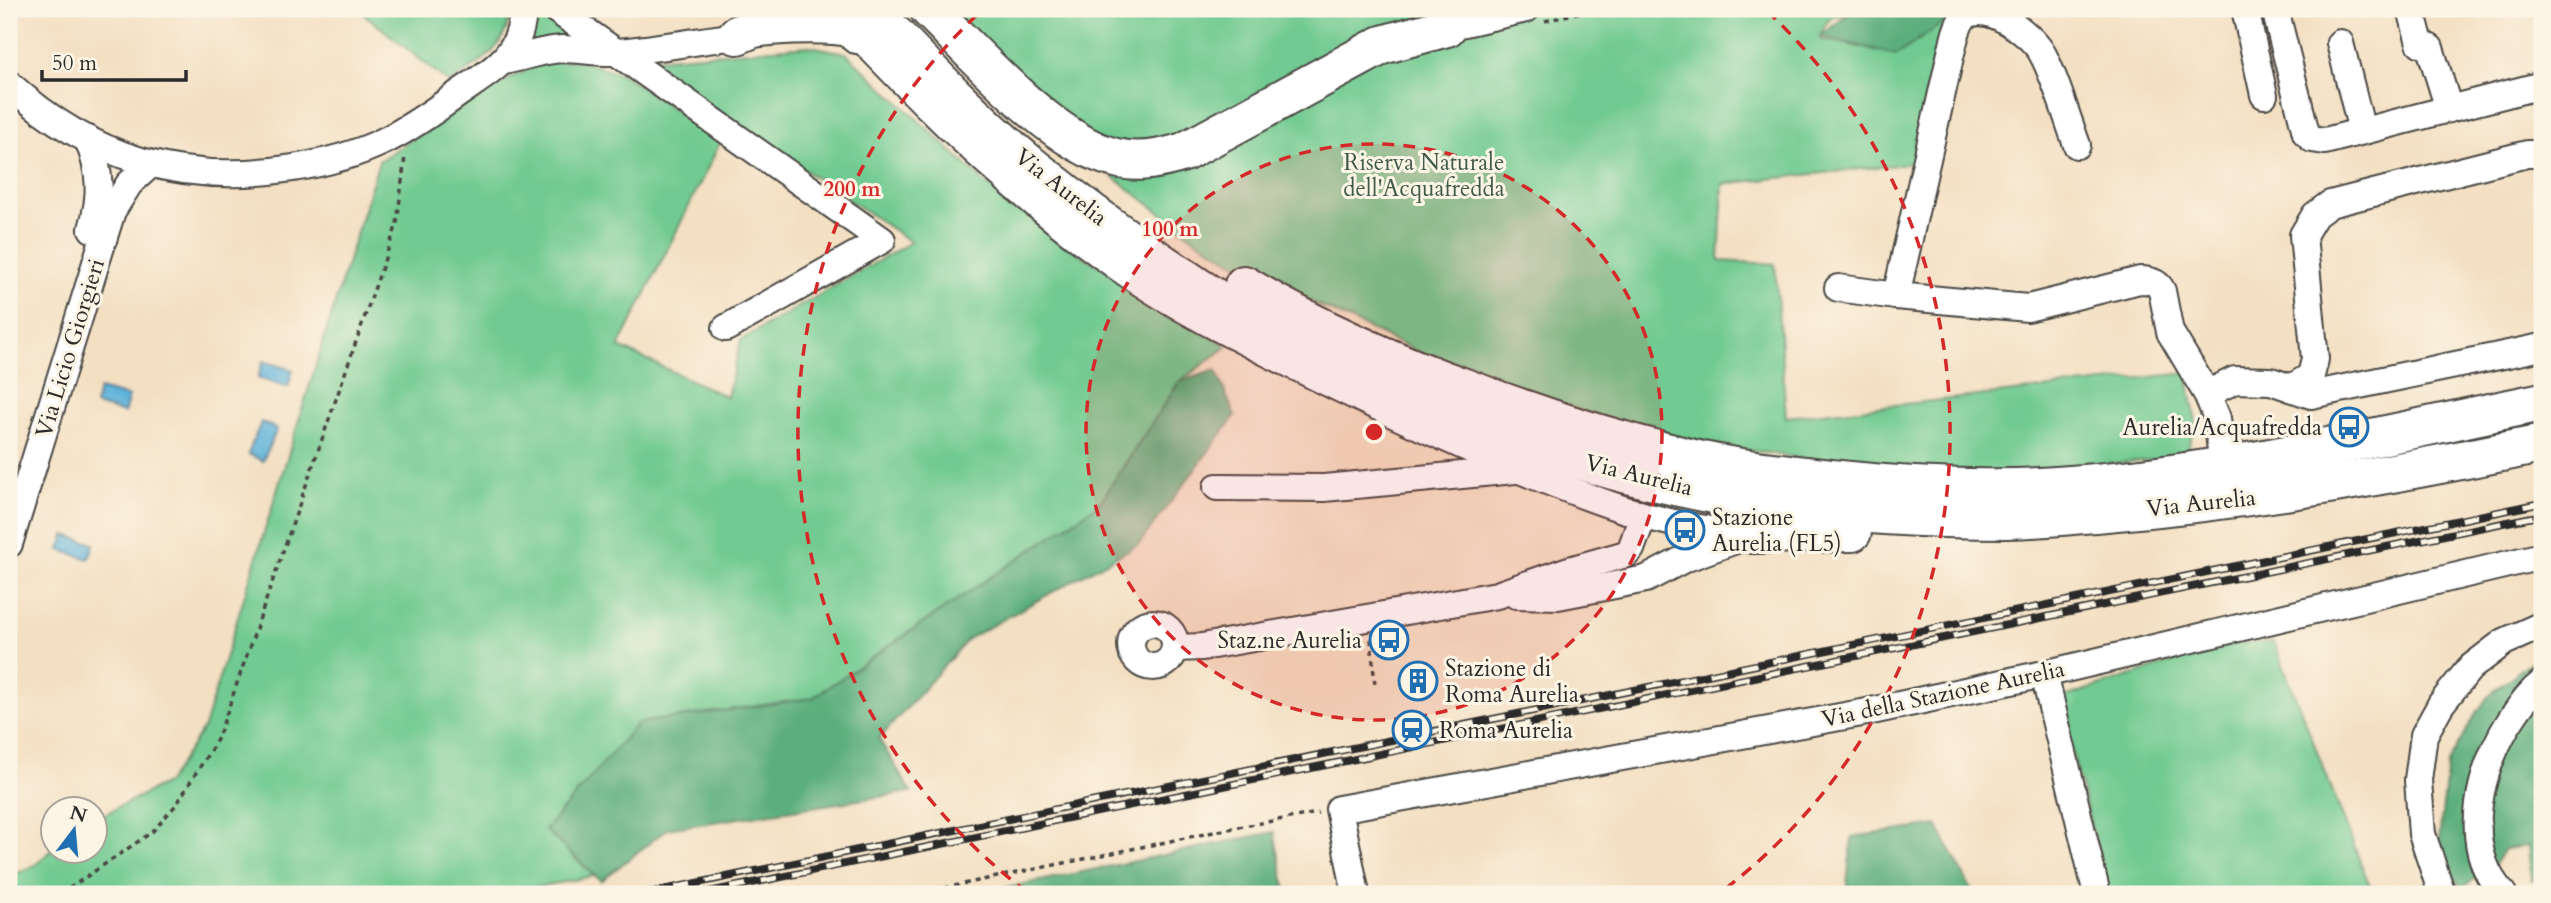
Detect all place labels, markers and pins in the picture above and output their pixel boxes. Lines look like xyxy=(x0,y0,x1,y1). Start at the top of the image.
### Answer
bus stop icon: Aurelia/Acquafredda xyxy=(2328,406,2370,448)
place label: Aurelia/Acquafredda xyxy=(2122,412,2322,443)
centre of rings xyxy=(1362,420,1386,444)
place label: Stazione Aurelia (FL5) xyxy=(1712,502,1842,559)
bus stop icon: Stazione Aurelia (FL5) xyxy=(1664,509,1706,551)
bus stop icon: Staz.ne Aurelia xyxy=(1368,619,1410,661)
place label: Staz.ne Aurelia xyxy=(1217,625,1362,656)
place label: Stazione di Roma Aurelia xyxy=(1445,653,1579,710)
building icon: Stazione di Roma Aurelia xyxy=(1397,660,1439,702)
station icon: Roma Aurelia xyxy=(1391,709,1433,751)
place label: Roma Aurelia xyxy=(1439,715,1573,746)

